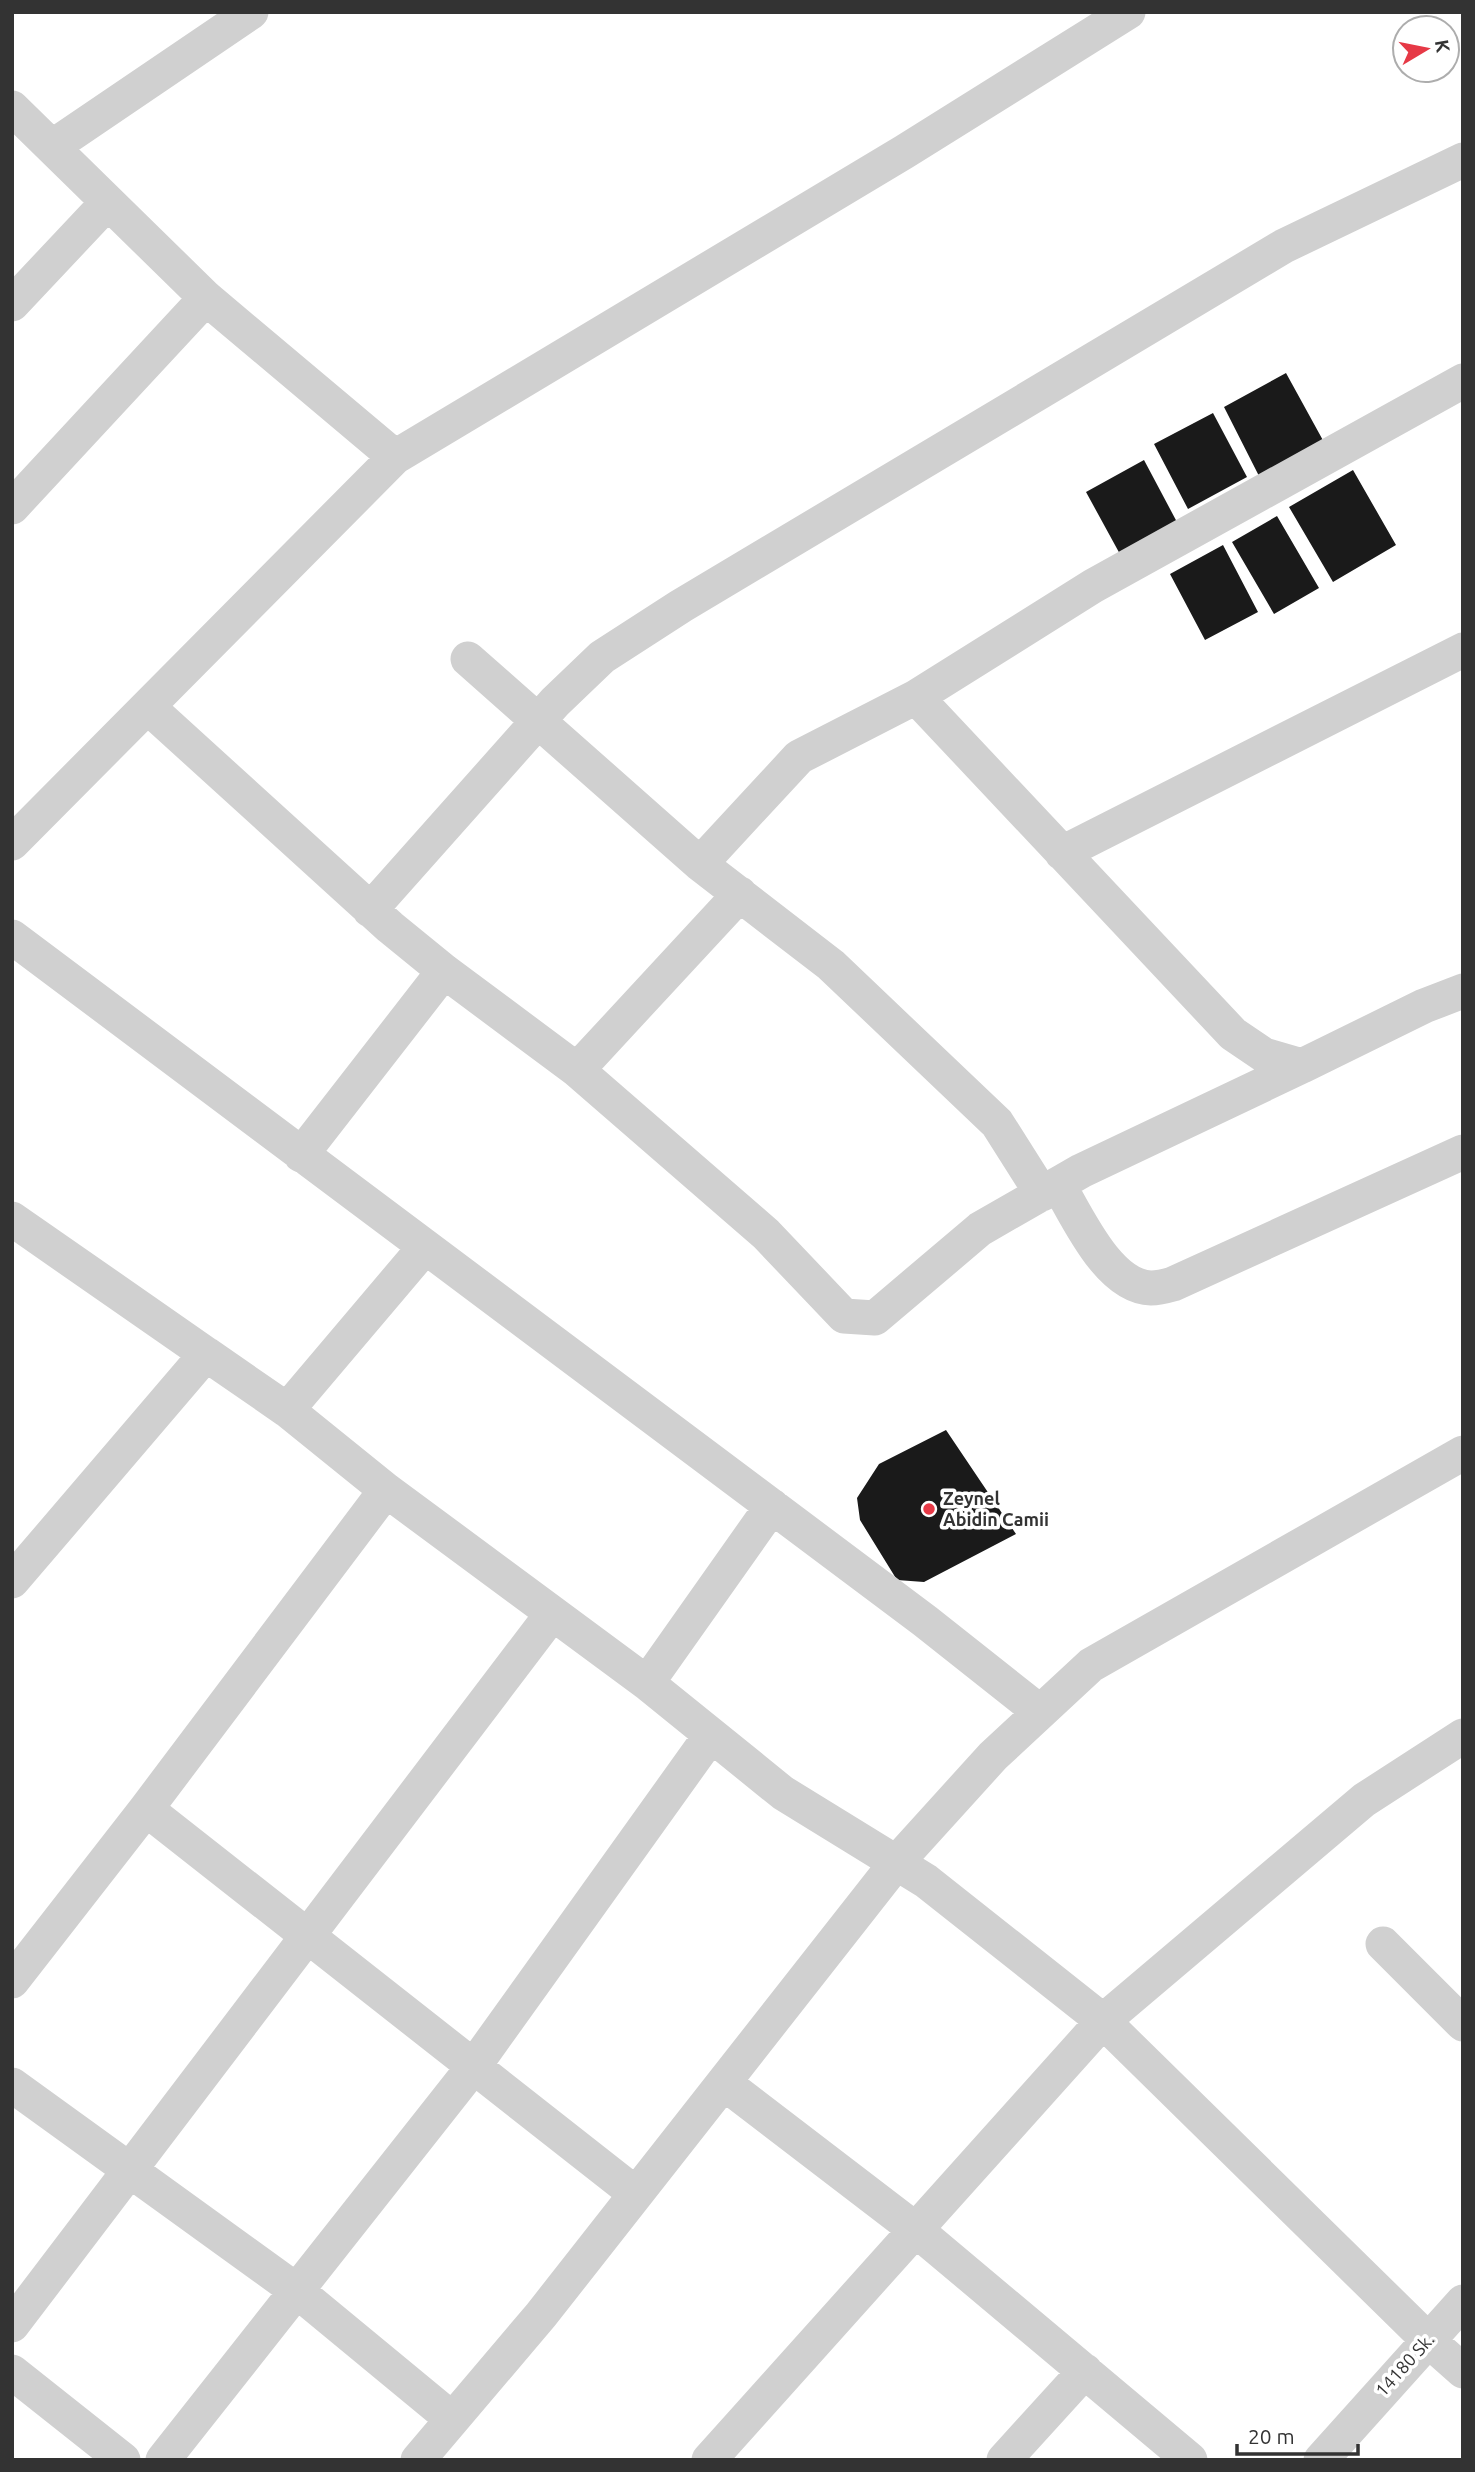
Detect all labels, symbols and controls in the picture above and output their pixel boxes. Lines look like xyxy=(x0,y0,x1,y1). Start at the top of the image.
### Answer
north arrow xyxy=(1391,14,1461,84)
text: K xyxy=(1431,38,1455,55)
place label: Zeynel Abidin Camii xyxy=(943,1488,1049,1529)
marker: Zeynel Abidin Camii xyxy=(921,1501,937,1517)
street label: 14180 Sk. xyxy=(1371,2329,1438,2400)
scale bar xyxy=(1237,2412,1358,2456)
text: 20 m xyxy=(1248,2424,1295,2448)

